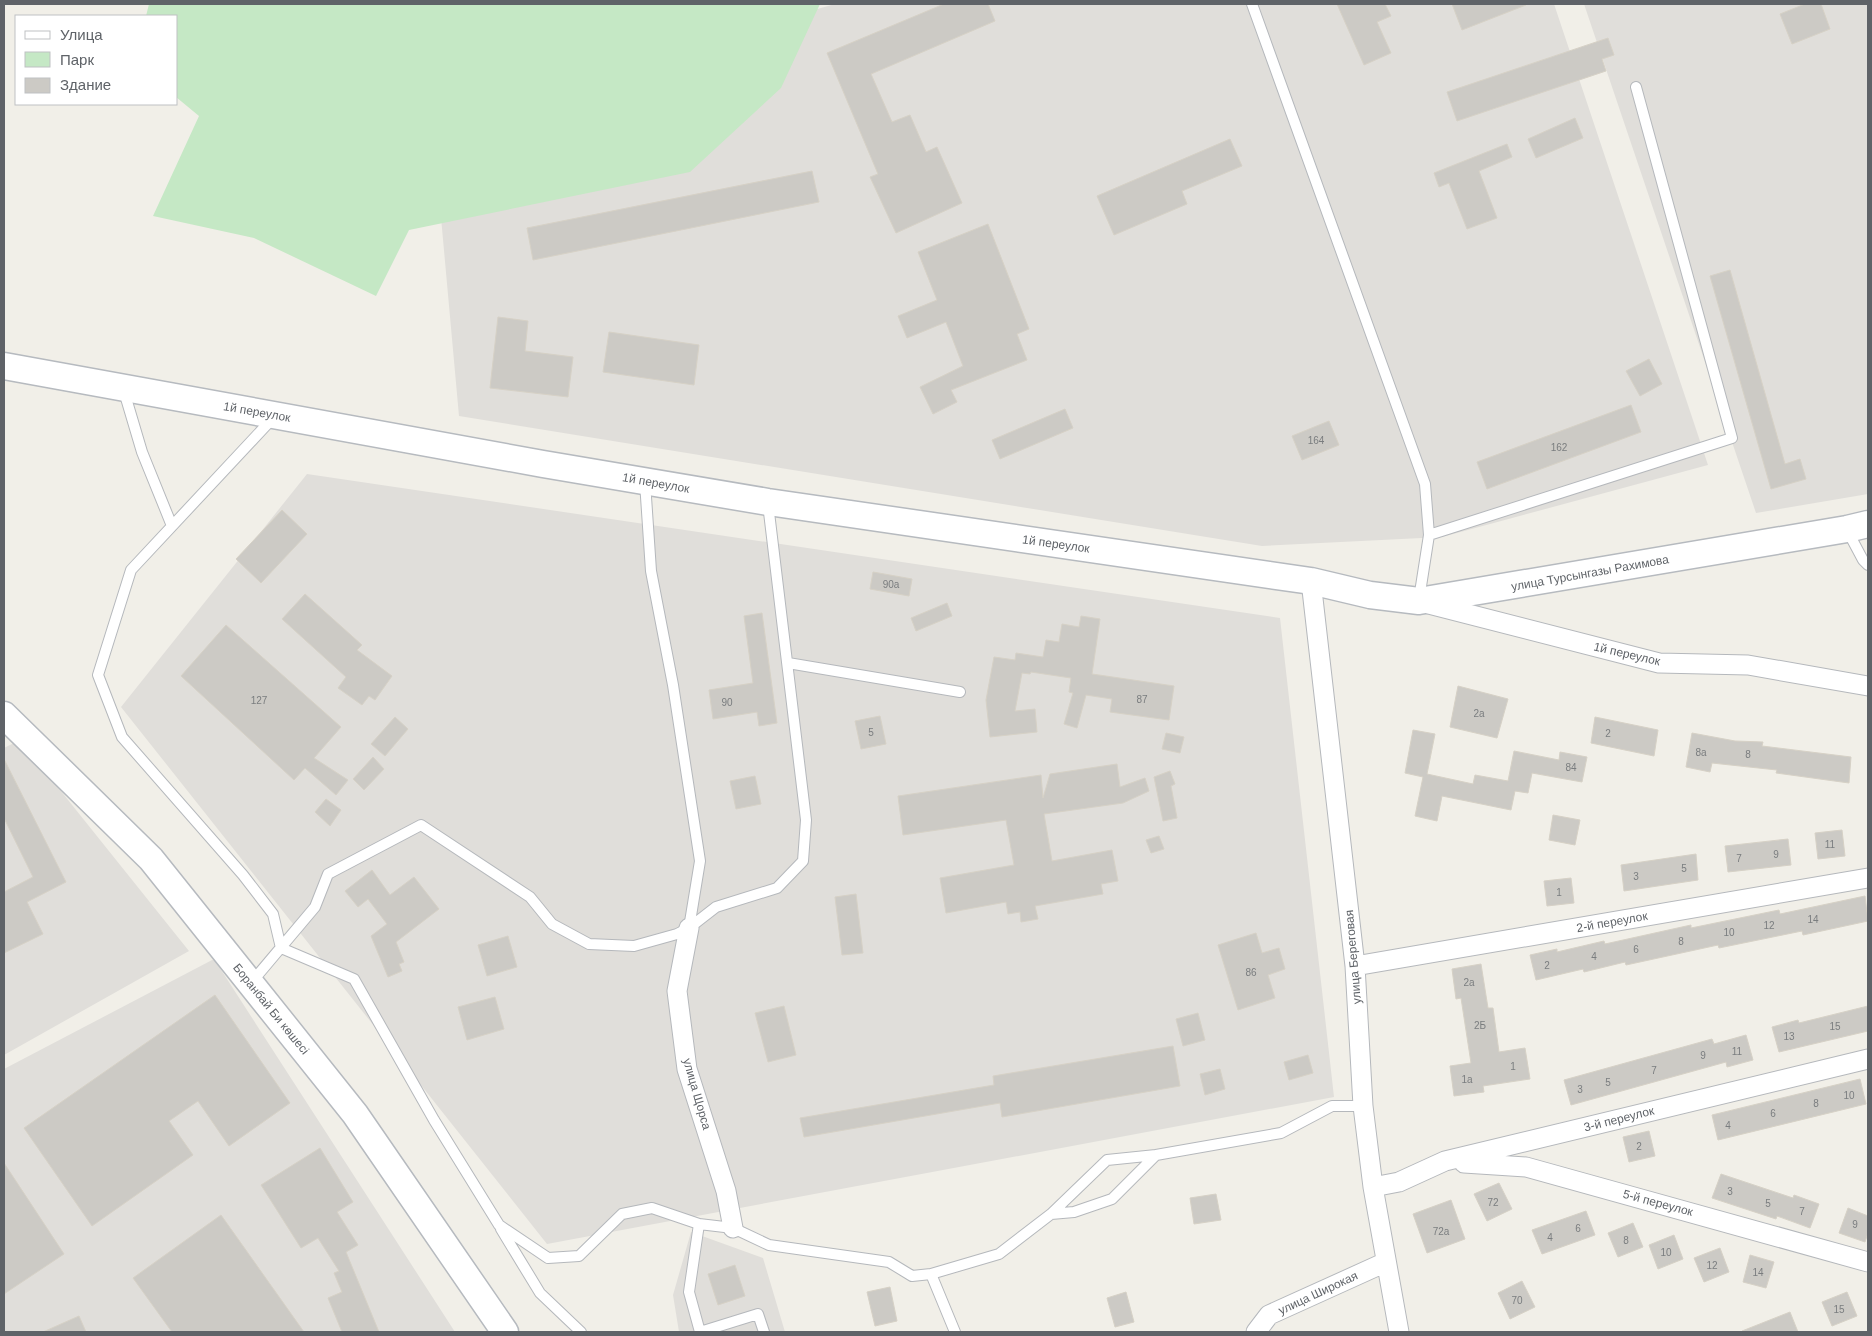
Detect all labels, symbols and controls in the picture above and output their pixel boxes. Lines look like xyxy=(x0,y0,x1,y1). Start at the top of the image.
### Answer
legend xyxy=(15,15,178,105)
text: Улица xyxy=(60,26,103,43)
text: Парк xyxy=(60,51,94,68)
text: Здание xyxy=(60,76,111,93)
street label: 1й переулок xyxy=(222,399,292,425)
house number: 164 xyxy=(1308,435,1325,446)
house number: 162 xyxy=(1551,442,1568,453)
street label: 1й переулок xyxy=(621,470,691,496)
street label: 1й переулок xyxy=(1021,532,1091,556)
street label: улица Турсынгазы Рахимова xyxy=(1510,552,1670,594)
house number: 90а xyxy=(883,579,900,590)
street label: 1й переулок xyxy=(1592,640,1662,669)
house number: 87 xyxy=(1136,694,1148,705)
house number: 127 xyxy=(251,695,268,706)
house number: 90 xyxy=(721,697,733,708)
house number: 2а xyxy=(1473,708,1485,719)
house number: 5 xyxy=(868,727,874,738)
house number: 2 xyxy=(1605,728,1611,739)
house number: 8а xyxy=(1695,747,1707,758)
house number: 8 xyxy=(1745,749,1751,760)
house number: 84 xyxy=(1565,762,1577,773)
house number: 11 xyxy=(1825,839,1836,850)
house number: 9 xyxy=(1773,849,1779,860)
house number: 7 xyxy=(1736,853,1742,864)
house number: 5 xyxy=(1681,863,1687,874)
house number: 3 xyxy=(1633,871,1639,882)
house number: 1 xyxy=(1556,887,1562,898)
street label: улица Береговая xyxy=(1342,909,1364,1005)
street label: 2-й переулок xyxy=(1575,909,1649,935)
house number: 14 xyxy=(1807,914,1819,925)
house number: 12 xyxy=(1763,920,1775,931)
house number: 10 xyxy=(1723,927,1735,938)
house number: 8 xyxy=(1678,936,1684,947)
house number: 6 xyxy=(1633,944,1639,955)
house number: 4 xyxy=(1591,951,1597,962)
house number: 2 xyxy=(1544,960,1550,971)
street label: Боранбай Би көшесі xyxy=(230,961,312,1057)
house number: 86 xyxy=(1245,967,1257,978)
house number: 2а xyxy=(1463,977,1475,988)
house number: 2Б xyxy=(1474,1020,1486,1031)
house number: 15 xyxy=(1829,1021,1841,1032)
house number: 13 xyxy=(1783,1031,1795,1042)
house number: 11 xyxy=(1732,1046,1743,1057)
house number: 9 xyxy=(1700,1050,1706,1061)
street label: улица Щорса xyxy=(680,1057,714,1132)
house number: 1 xyxy=(1510,1061,1516,1072)
house number: 7 xyxy=(1651,1065,1657,1076)
house number: 1а xyxy=(1461,1074,1473,1085)
house number: 5 xyxy=(1605,1077,1611,1088)
house number: 3 xyxy=(1577,1084,1583,1095)
house number: 10 xyxy=(1843,1090,1855,1101)
house number: 8 xyxy=(1813,1098,1819,1109)
street label: 3-й переулок xyxy=(1582,1103,1656,1134)
house number: 6 xyxy=(1770,1108,1776,1119)
house number: 4 xyxy=(1725,1120,1731,1131)
house number: 2 xyxy=(1636,1141,1642,1152)
house number: 3 xyxy=(1727,1186,1733,1197)
street label: 5-й переулок xyxy=(1621,1187,1695,1219)
house number: 72 xyxy=(1487,1197,1499,1208)
house number: 5 xyxy=(1765,1198,1771,1209)
house number: 7 xyxy=(1799,1206,1805,1217)
house number: 9 xyxy=(1852,1219,1858,1230)
house number: 6 xyxy=(1575,1223,1581,1234)
house number: 72а xyxy=(1433,1226,1450,1237)
house number: 4 xyxy=(1547,1232,1553,1243)
house number: 8 xyxy=(1623,1235,1629,1246)
house number: 10 xyxy=(1660,1247,1672,1258)
house number: 12 xyxy=(1706,1260,1718,1271)
house number: 14 xyxy=(1752,1267,1764,1278)
street label: улица Широкая xyxy=(1276,1268,1360,1318)
house number: 70 xyxy=(1511,1295,1523,1306)
house number: 15 xyxy=(1833,1304,1845,1315)

